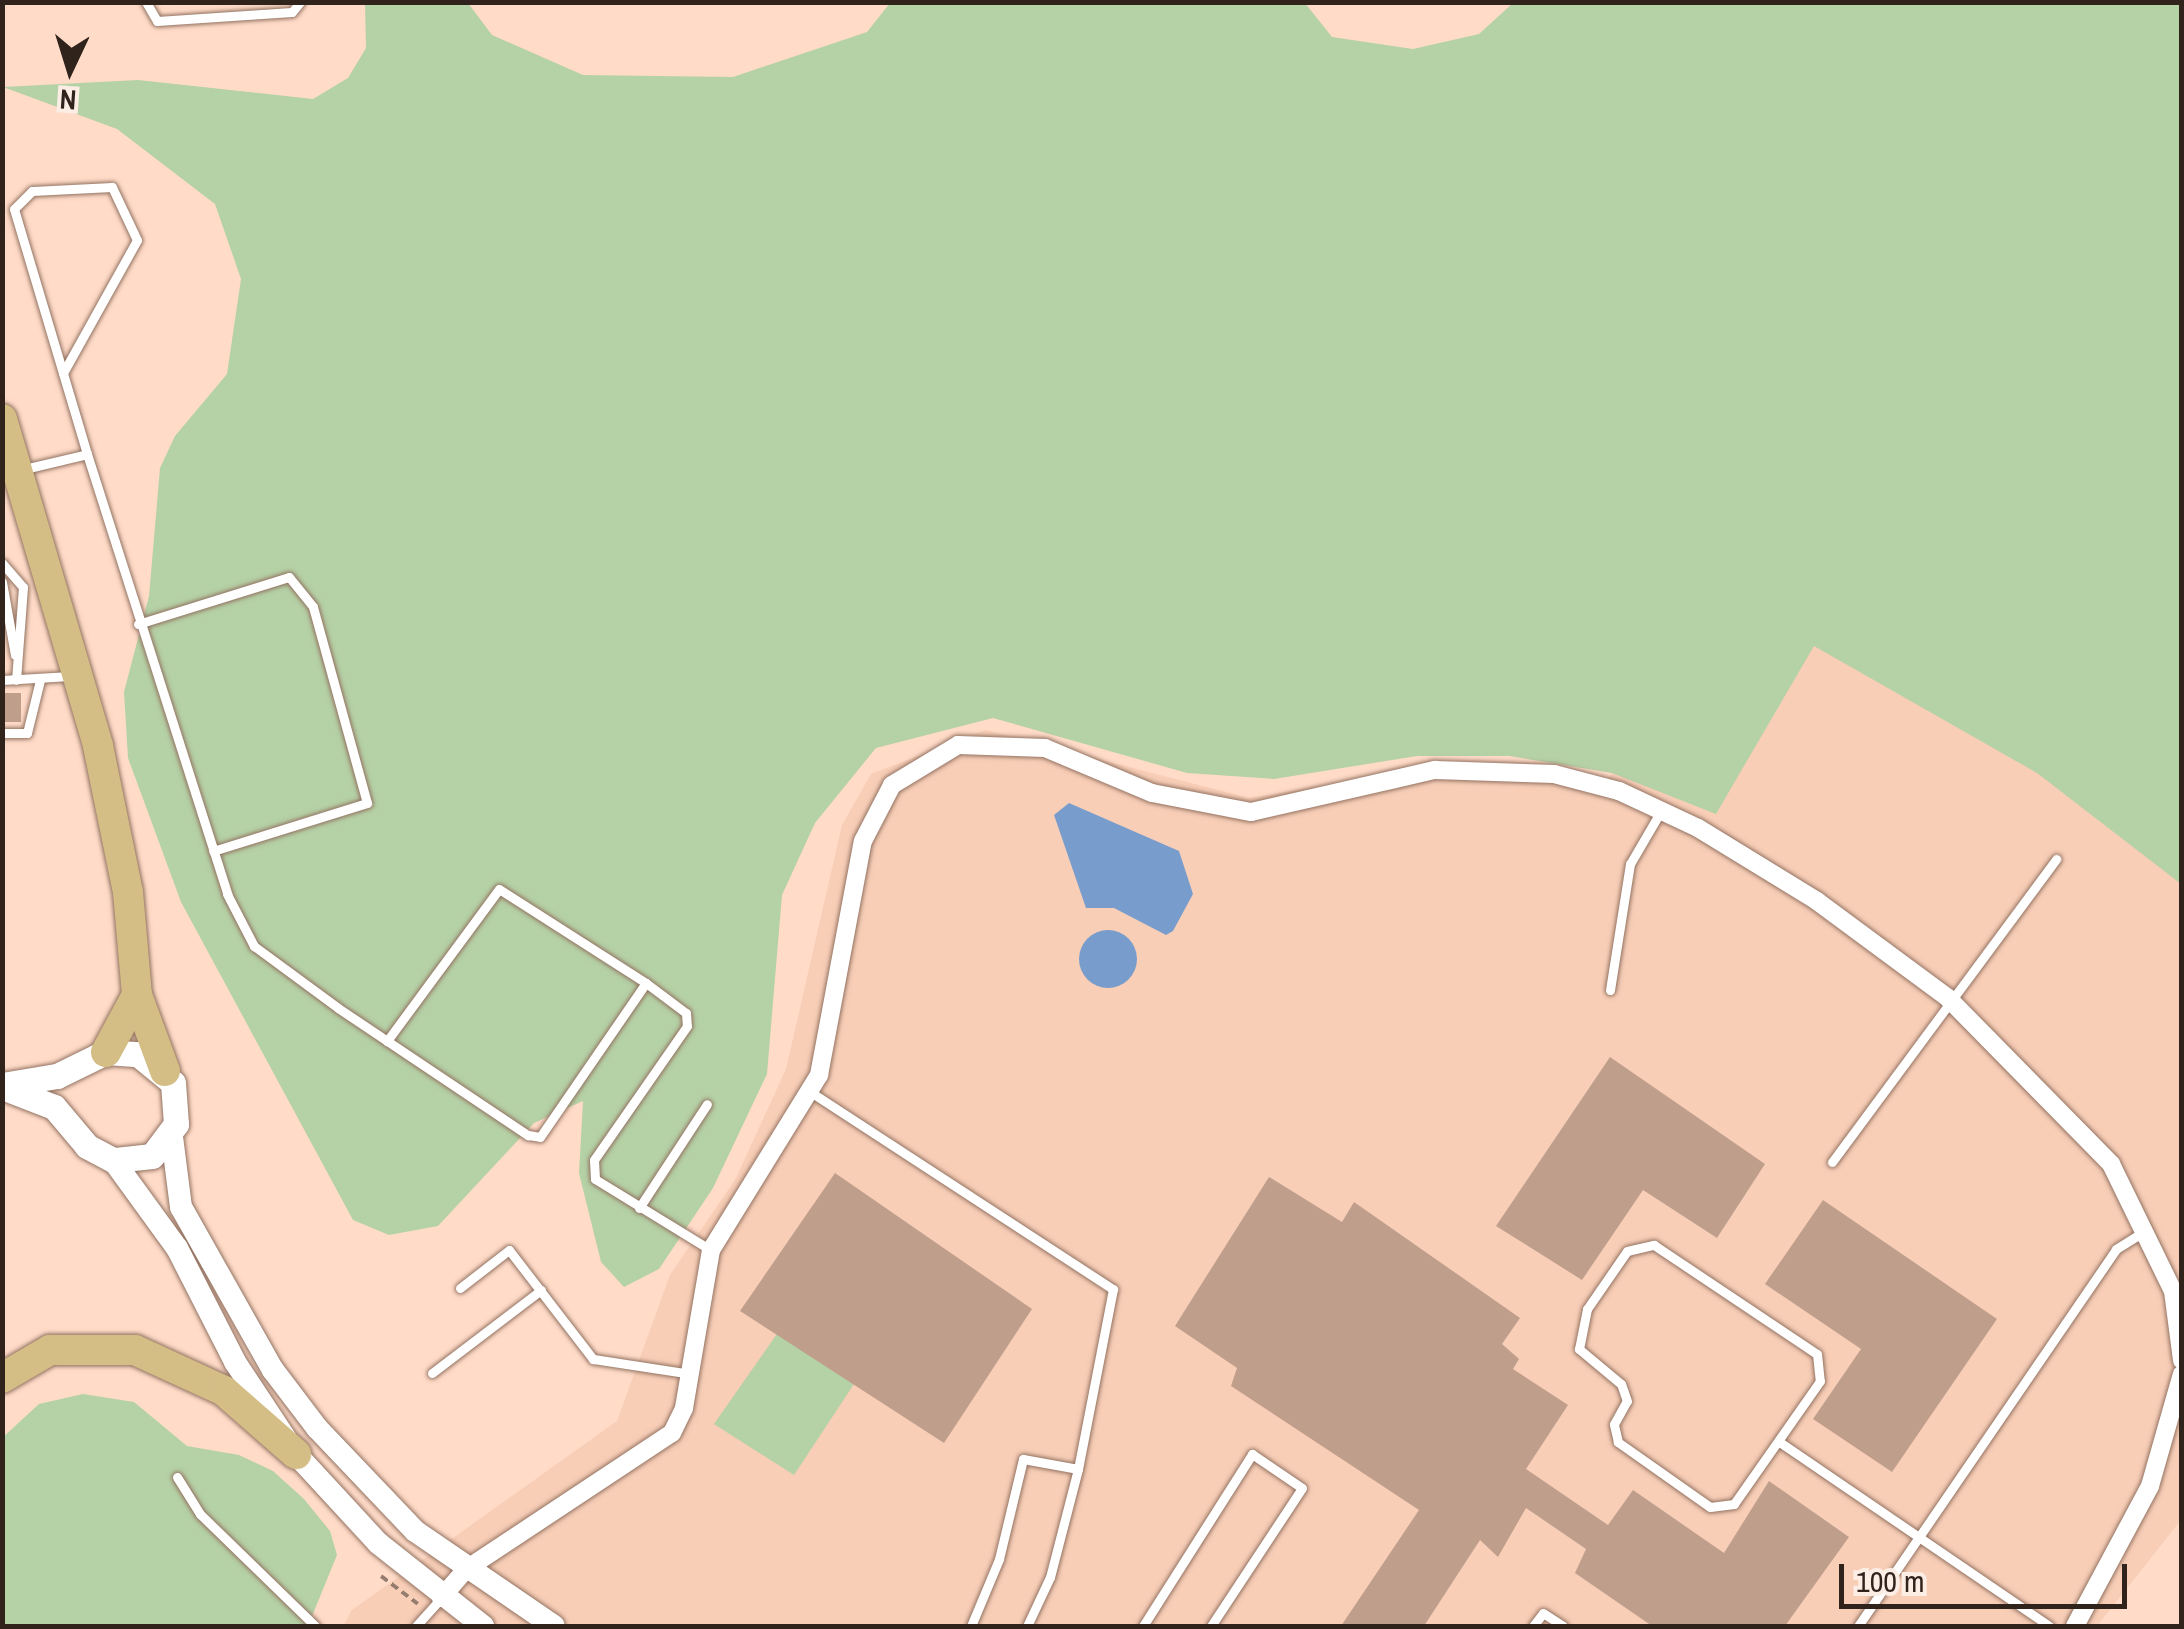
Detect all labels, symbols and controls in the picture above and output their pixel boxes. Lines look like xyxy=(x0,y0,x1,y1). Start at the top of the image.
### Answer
north arrow xyxy=(20,20,120,120)
text: N xyxy=(58,80,78,119)
scale bar xyxy=(1844,1544,2132,1606)
text: 100 m xyxy=(1856,1561,1924,1601)

